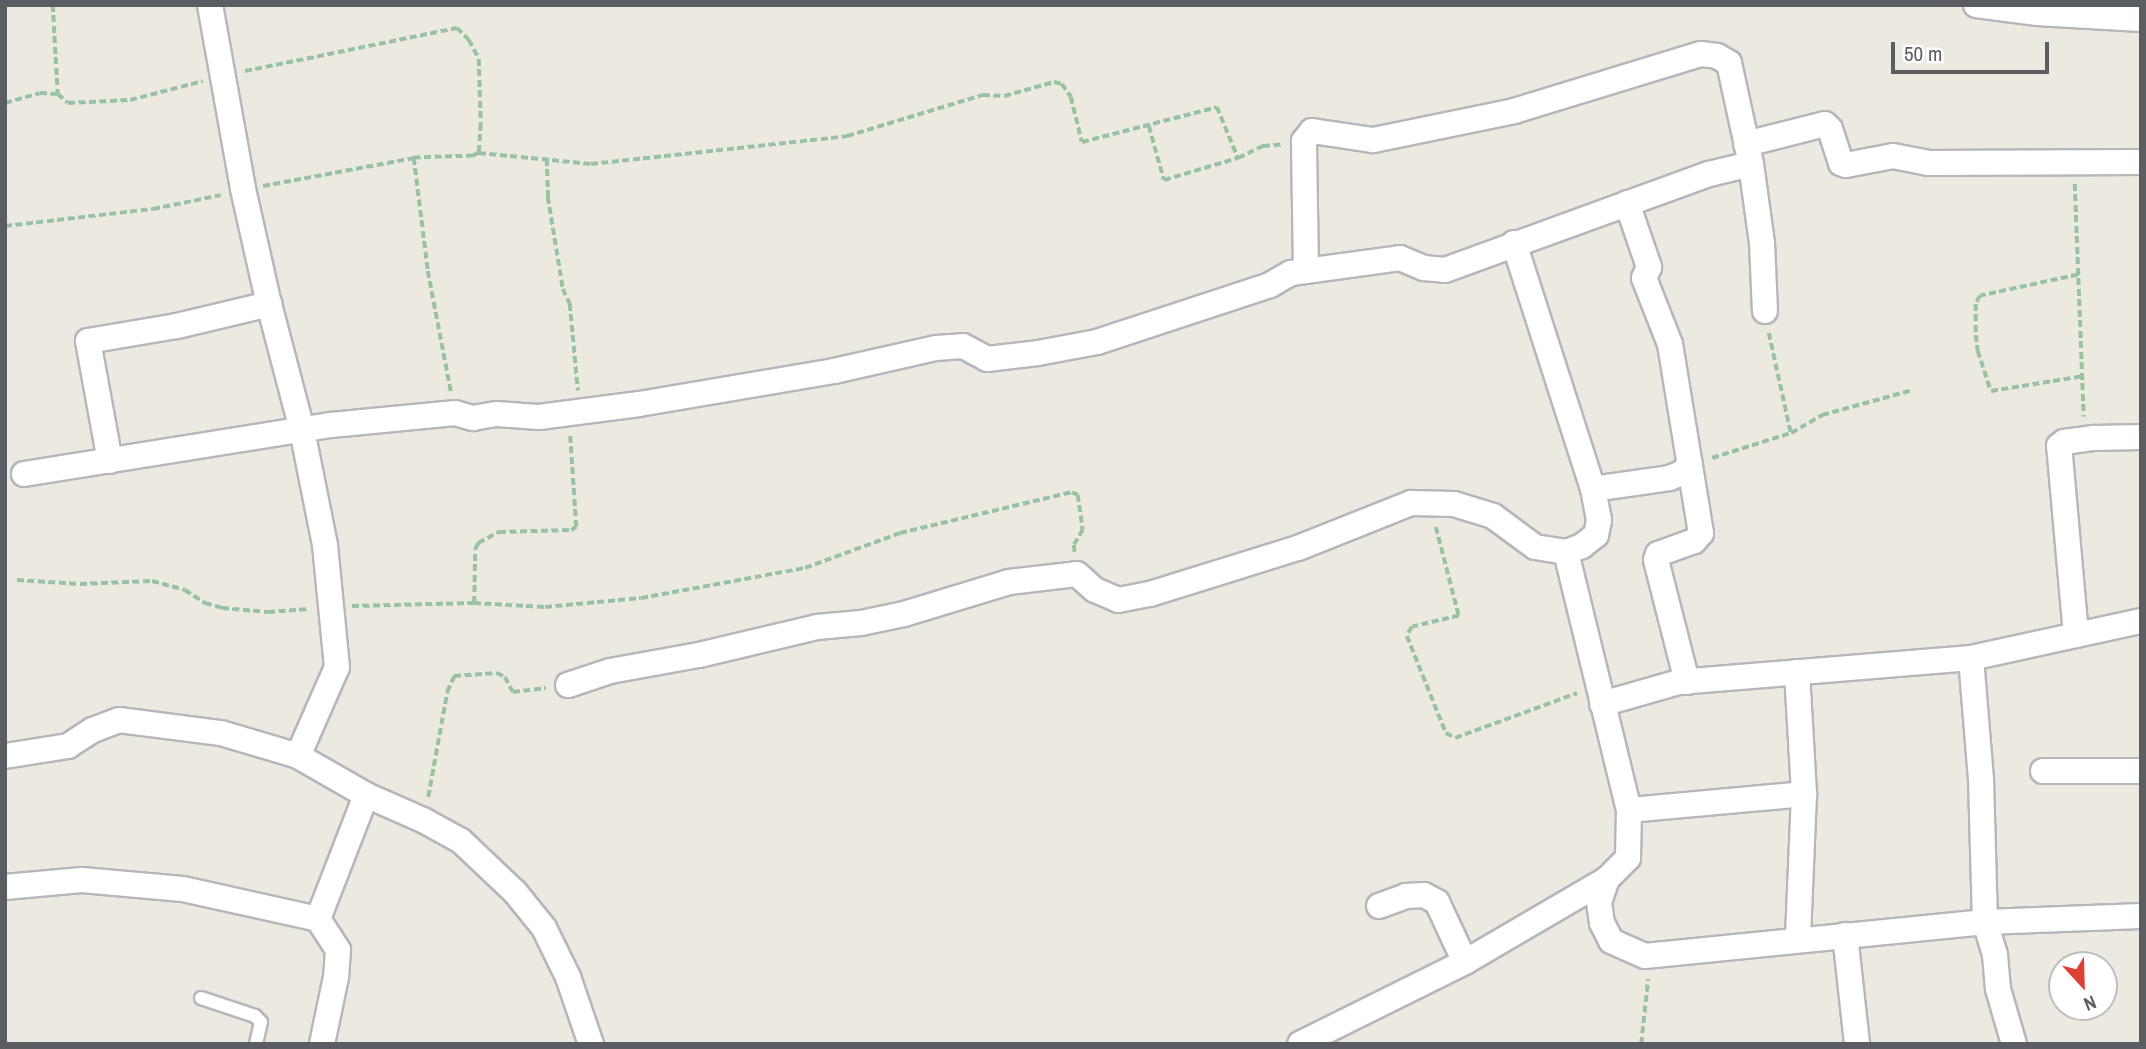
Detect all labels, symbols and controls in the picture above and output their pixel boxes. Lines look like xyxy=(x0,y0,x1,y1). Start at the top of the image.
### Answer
scale bar xyxy=(1894,28,2052,72)
text: 50 m xyxy=(1904,39,1942,68)
north arrow xyxy=(2048,951,2118,1021)
text: N xyxy=(2080,989,2100,1018)

